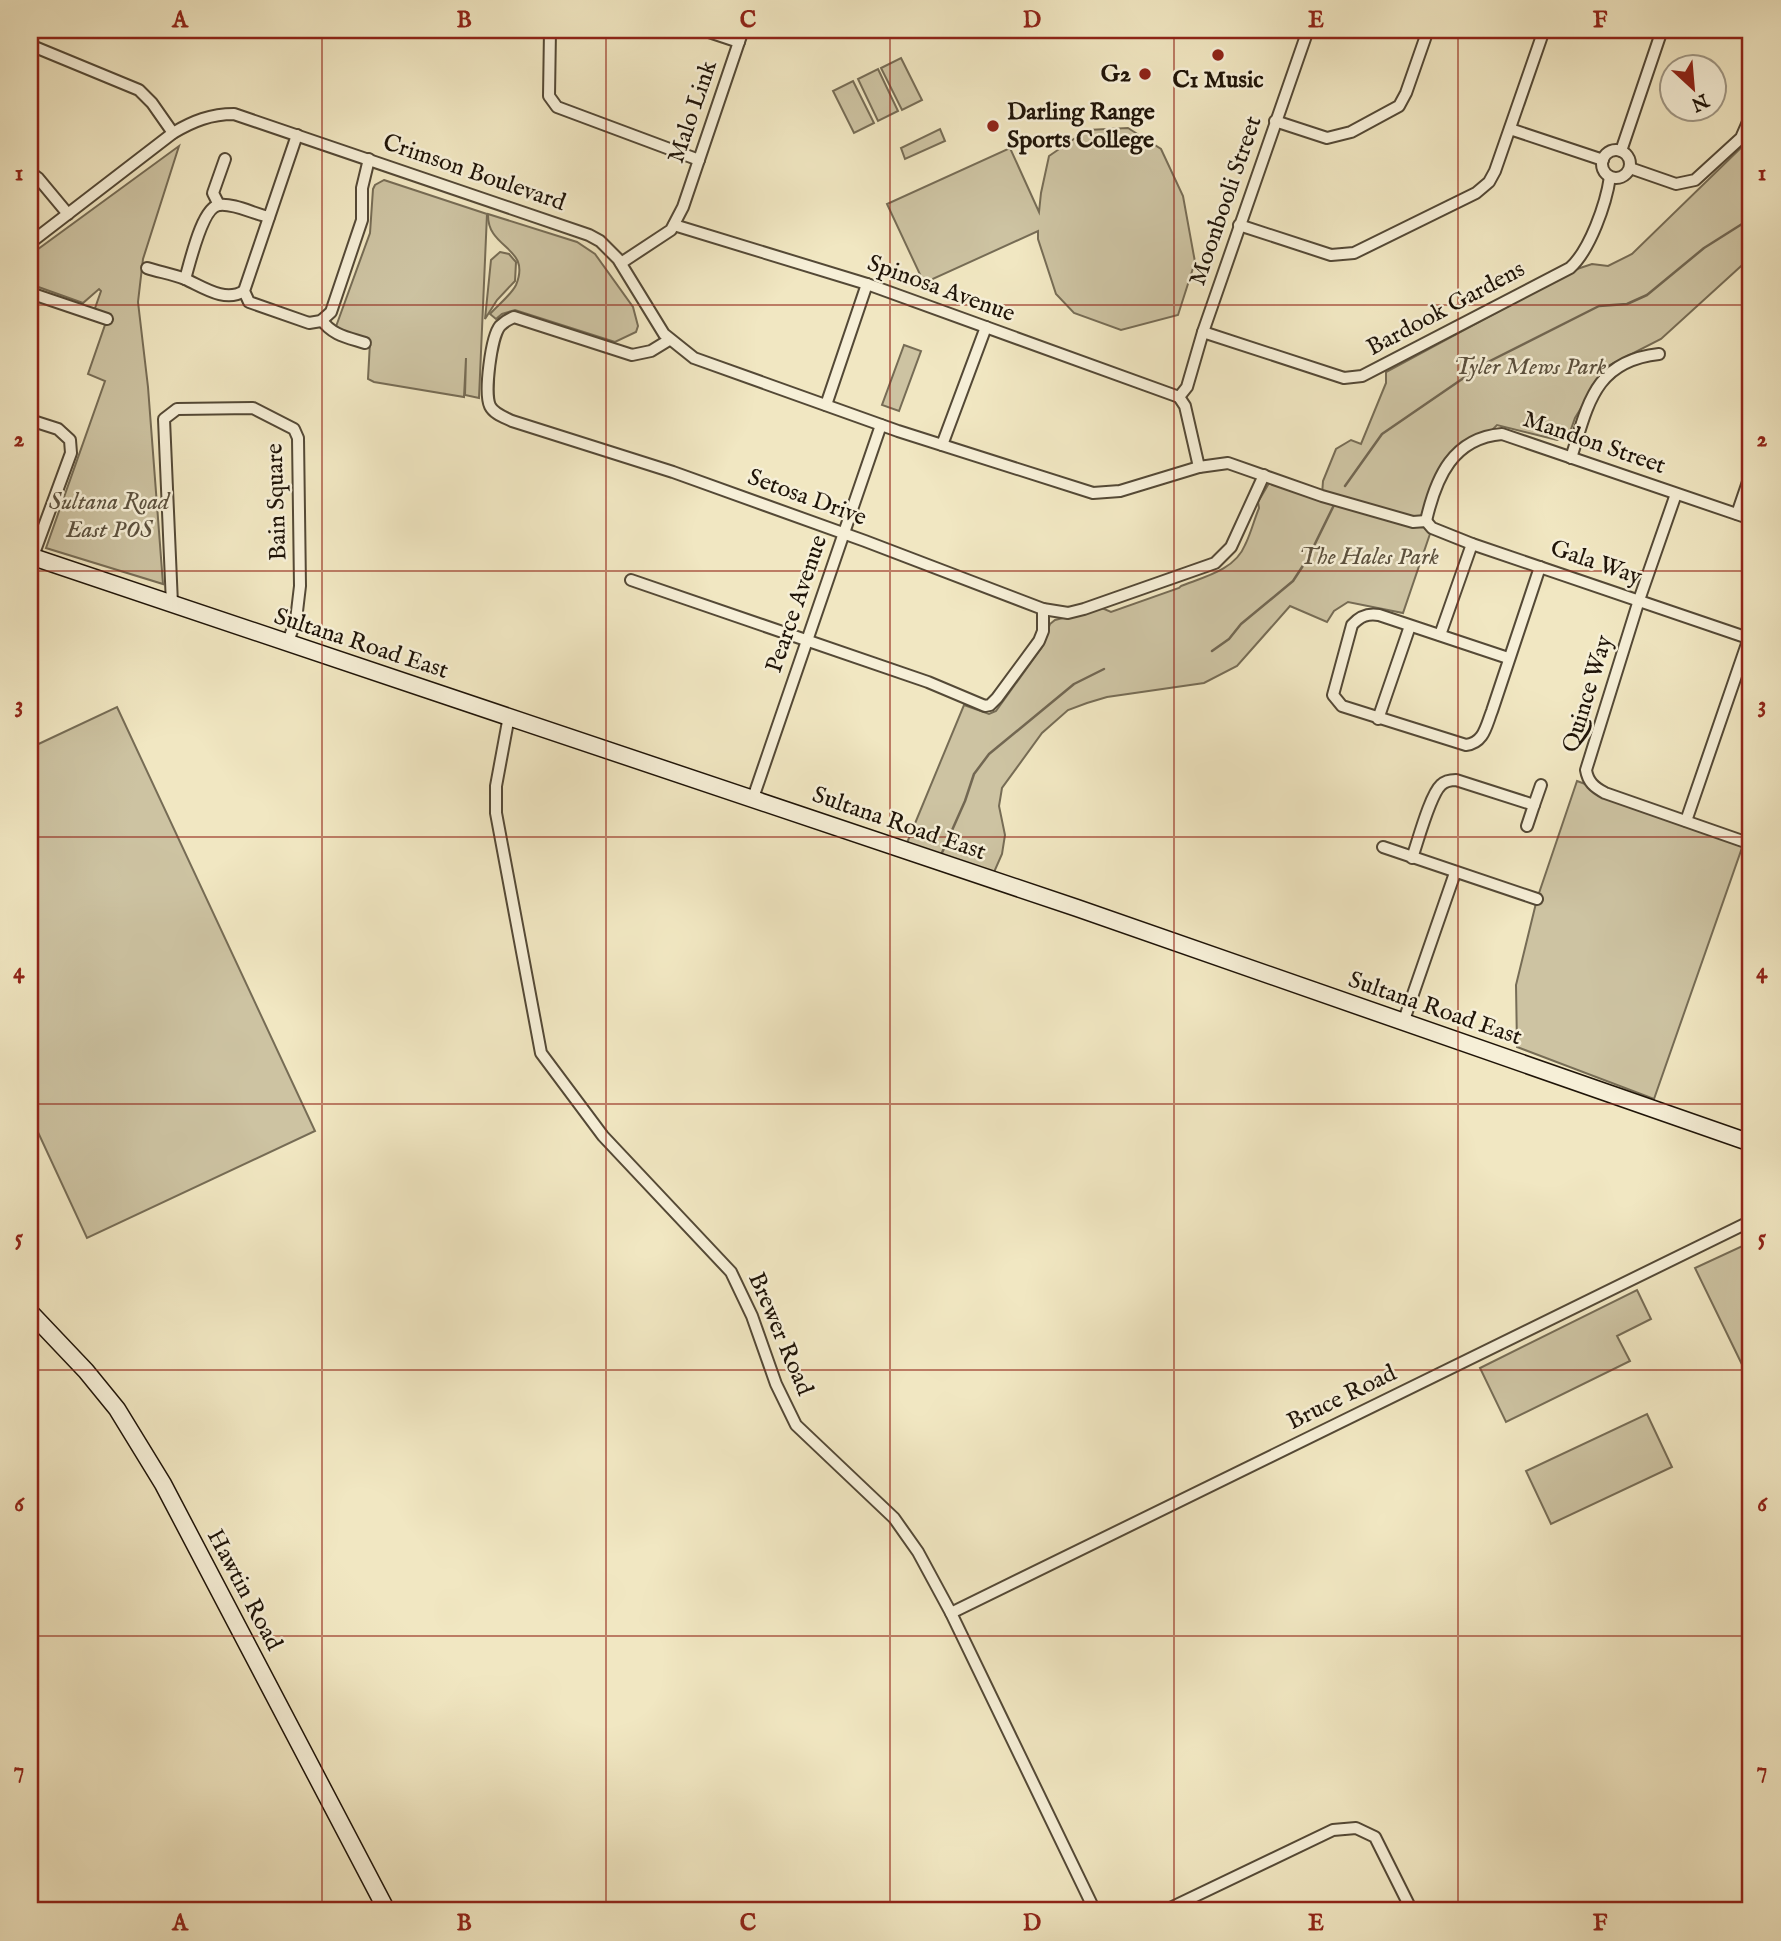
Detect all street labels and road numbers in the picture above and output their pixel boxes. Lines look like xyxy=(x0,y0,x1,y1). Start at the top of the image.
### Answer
street label: Malo Link xyxy=(661,56,725,167)
street label: Moonbooli Street xyxy=(1182,112,1270,290)
street label: Crimson Boulevard xyxy=(378,127,570,219)
street label: Spinosa Avenue xyxy=(863,248,1019,330)
street label: Bardook Gardens xyxy=(1361,254,1531,364)
street label: Mandon Street xyxy=(1518,404,1670,482)
street label: Bain Square xyxy=(259,443,295,561)
street label: Setosa Drive xyxy=(743,462,871,534)
street label: Pearce Avenue xyxy=(759,531,835,677)
street label: Gala Way xyxy=(1546,533,1646,593)
street label: Sultana Road East xyxy=(270,601,452,687)
street label: Quince Way xyxy=(1555,631,1621,756)
street label: Sultana Road East xyxy=(808,780,990,868)
street label: Sultana Road East xyxy=(1344,965,1526,1053)
street label: Brewer Road xyxy=(740,1268,820,1400)
street label: Bruce Road xyxy=(1282,1358,1402,1438)
street label: Hawtin Road xyxy=(199,1524,289,1656)

